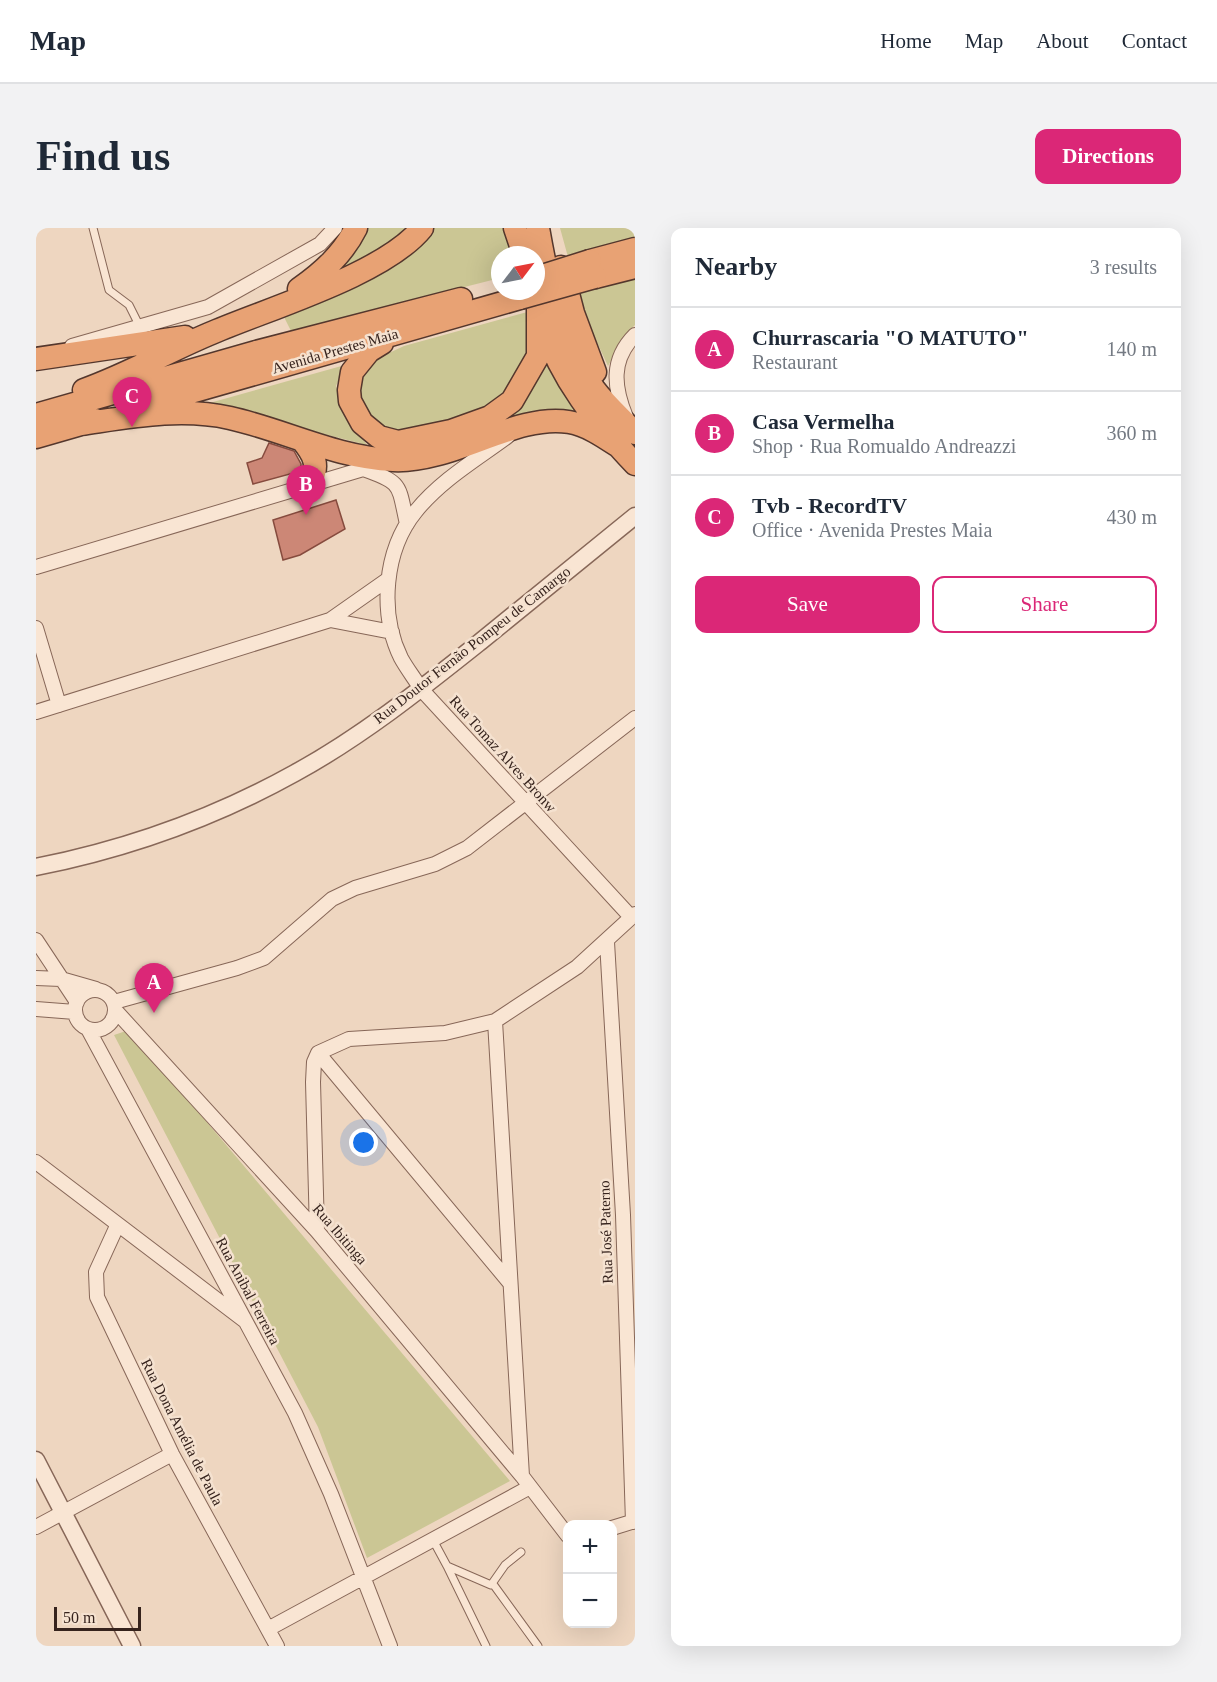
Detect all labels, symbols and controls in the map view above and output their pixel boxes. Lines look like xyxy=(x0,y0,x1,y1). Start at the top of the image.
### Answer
text: Map xyxy=(30,25,86,56)
text: Home xyxy=(880,29,932,53)
text: Map xyxy=(965,29,1003,53)
text: About xyxy=(1036,29,1089,53)
text: Contact xyxy=(1122,29,1187,53)
button: Directions xyxy=(1035,129,1181,184)
text: Find us xyxy=(36,133,170,179)
north arrow xyxy=(491,246,545,300)
text: Nearby xyxy=(695,252,777,281)
text: 3 results xyxy=(1090,256,1157,278)
street label: Avenida Prestes Maia xyxy=(270,325,400,377)
text: Churrascaria "O MATUTO" xyxy=(752,325,1029,350)
text: A xyxy=(707,338,722,360)
text: 140 m xyxy=(1106,338,1157,360)
text: Restaurant xyxy=(752,351,838,373)
pin: C xyxy=(112,378,152,427)
text: Casa Vermelha xyxy=(752,409,894,434)
text: B xyxy=(708,422,721,444)
text: 360 m xyxy=(1106,422,1157,444)
text: Shop · Rua Romualdo Andreazzi xyxy=(752,435,1016,457)
pin: B xyxy=(286,466,326,515)
text: Tvb - RecordTV xyxy=(752,493,907,518)
text: C xyxy=(707,506,722,528)
text: 430 m xyxy=(1106,506,1157,528)
text: Office · Avenida Prestes Maia xyxy=(752,519,992,541)
street label: Rua Doutor Fernão Pompeu de Camargo xyxy=(371,563,573,727)
button: Save xyxy=(695,576,920,633)
button: Share xyxy=(932,576,1157,633)
street label: Rua Tomaz Alves Bronw xyxy=(447,693,559,815)
pin: A xyxy=(134,964,174,1013)
your location xyxy=(349,1128,378,1157)
street label: Rua José Paterno xyxy=(596,1180,616,1284)
street label: Rua Ibitinga xyxy=(309,1201,371,1268)
street label: Rua Anibal Ferreira xyxy=(213,1235,283,1348)
street label: Rua Dona Amélia de Paula xyxy=(138,1356,226,1508)
map controls xyxy=(563,1520,617,1628)
button: + xyxy=(563,1520,617,1574)
button: − xyxy=(563,1574,617,1628)
scale bar xyxy=(54,1604,141,1632)
text: 50 m xyxy=(63,1609,95,1626)

